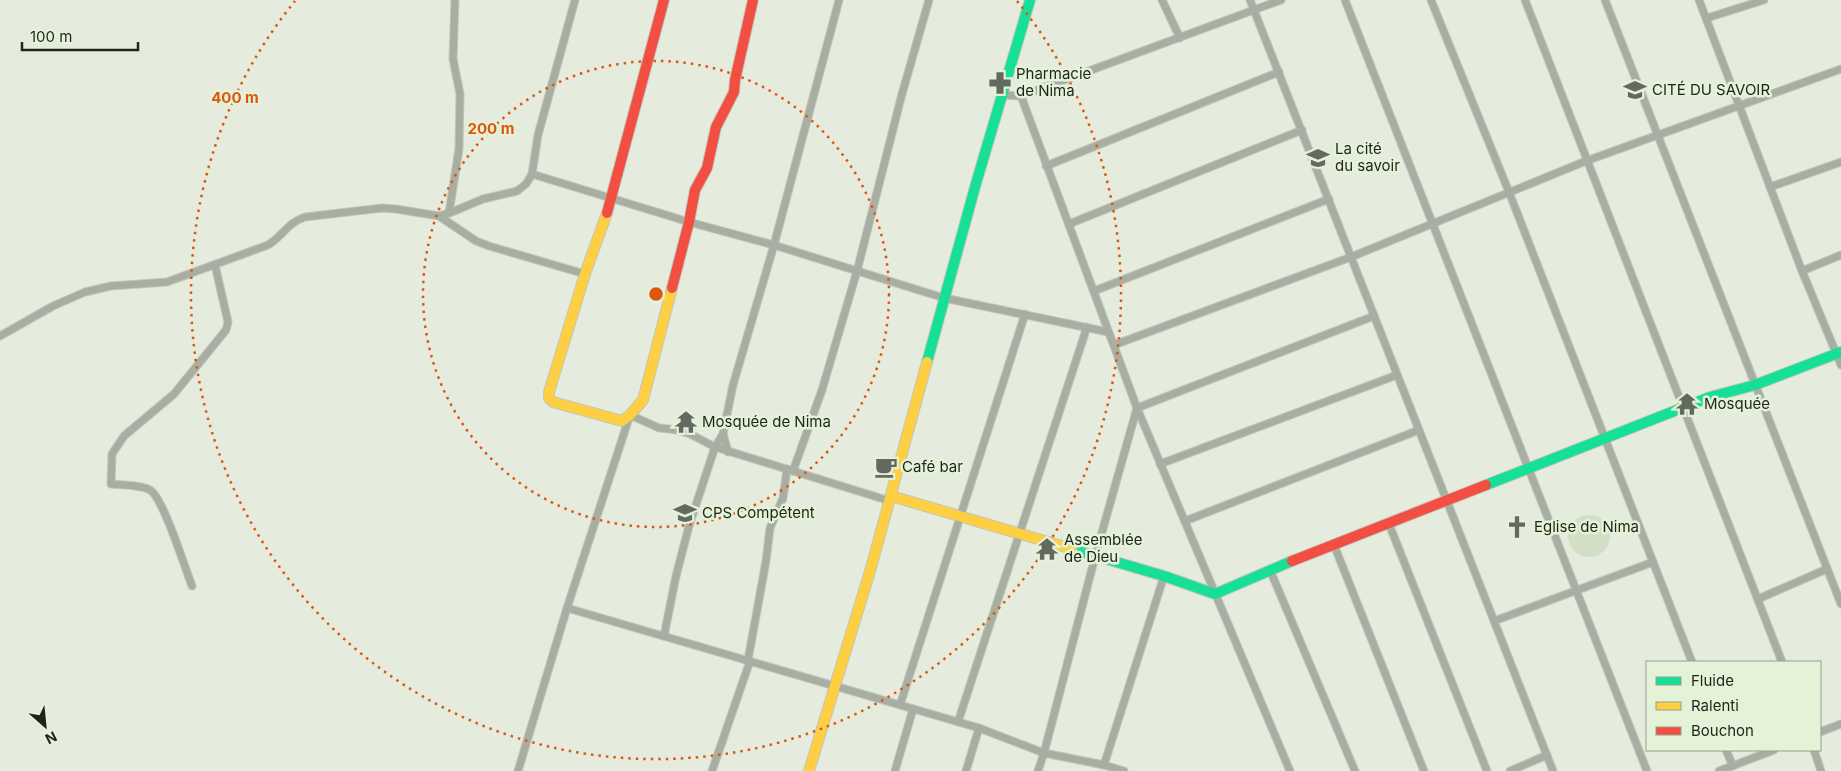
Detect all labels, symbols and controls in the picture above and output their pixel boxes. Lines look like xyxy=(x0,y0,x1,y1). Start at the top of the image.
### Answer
scale bar xyxy=(22,20,139,52)
text: 100 m xyxy=(30,27,72,46)
place label: Pharmacie de Nima xyxy=(1016,64,1091,100)
pharmacy icon: Pharmacie de Nima xyxy=(987,70,1013,96)
school or university icon: CITÉ DU SAVOIR xyxy=(1622,77,1648,103)
place label: CITÉ DU SAVOIR xyxy=(1652,80,1770,99)
text: 400 m xyxy=(211,88,259,107)
text: 200 m xyxy=(468,119,514,138)
place label: La cité du savoir xyxy=(1335,139,1400,175)
school or university icon: La cité du savoir xyxy=(1305,145,1331,171)
centre of rings xyxy=(647,285,665,303)
temple icon: Mosquée xyxy=(1674,391,1700,417)
place label: Mosquée xyxy=(1704,394,1770,413)
temple icon: Mosquée de Nima xyxy=(673,409,699,435)
place label: Mosquée de Nima xyxy=(702,412,831,431)
cafe icon: Café bar xyxy=(873,454,899,480)
place label: Café bar xyxy=(902,457,963,476)
school or university icon: CPS Compétent xyxy=(672,500,698,526)
place label: CPS Compétent xyxy=(702,503,815,522)
church icon: Eglise de Nima xyxy=(1504,514,1530,540)
place label: Eglise de Nima xyxy=(1534,517,1639,536)
place label: Assemblée de Dieu xyxy=(1064,530,1142,566)
temple icon: Assemblée de Dieu xyxy=(1034,536,1060,562)
legend xyxy=(1646,661,1821,751)
text: Fluide xyxy=(1691,671,1734,690)
text: Ralenti xyxy=(1691,696,1739,715)
north arrow xyxy=(20,701,70,751)
text: Bouchon xyxy=(1691,721,1754,740)
text: N xyxy=(43,728,60,748)

